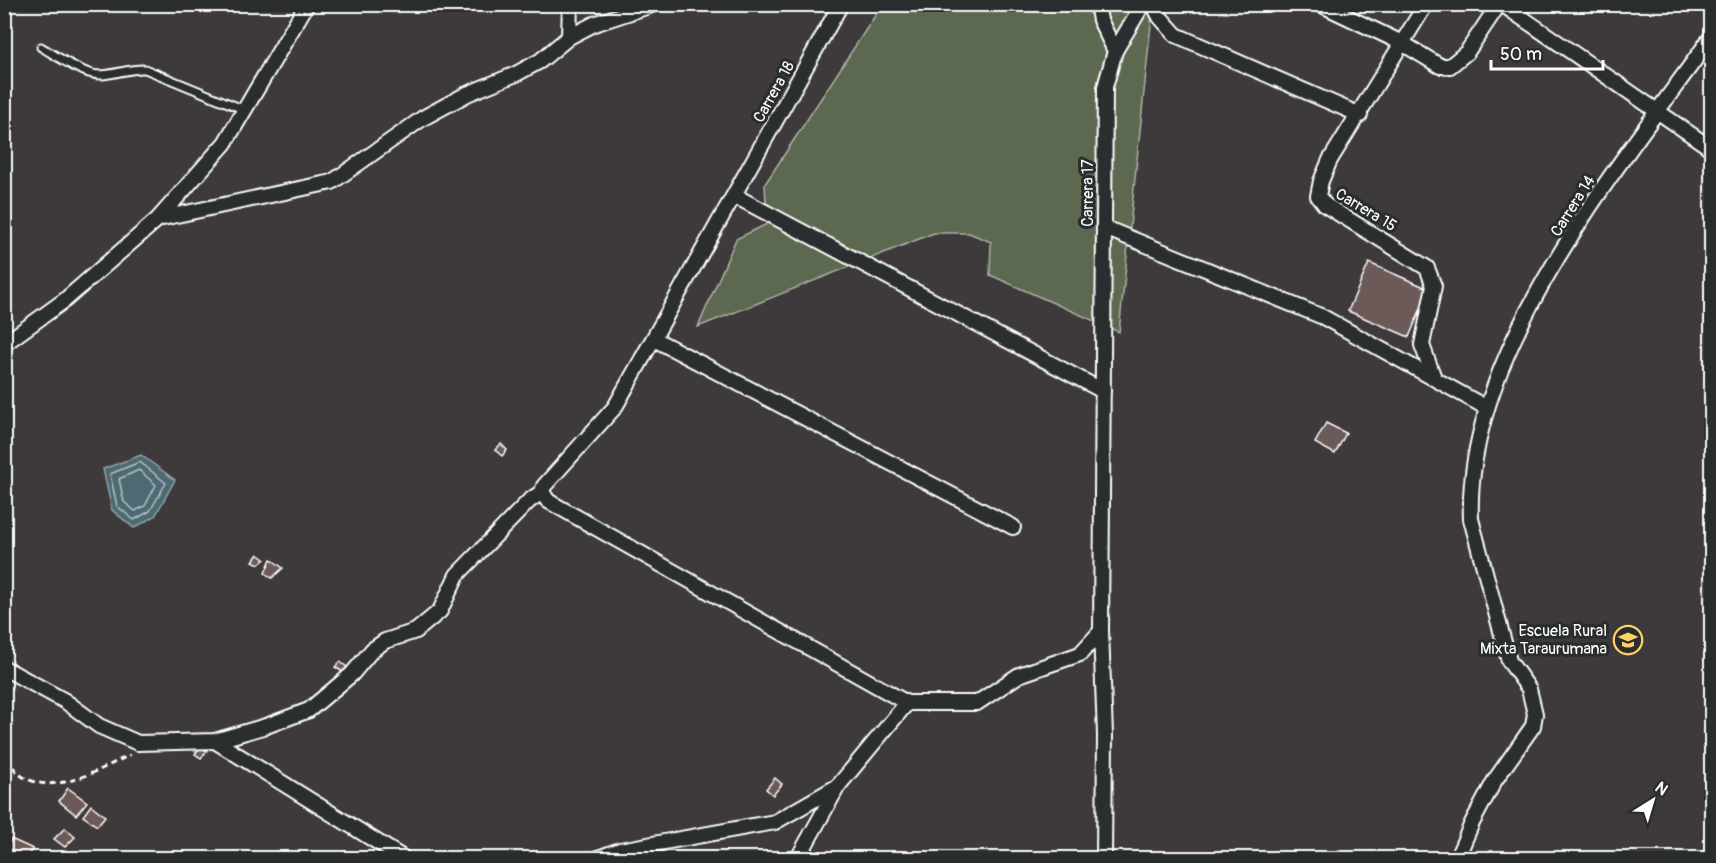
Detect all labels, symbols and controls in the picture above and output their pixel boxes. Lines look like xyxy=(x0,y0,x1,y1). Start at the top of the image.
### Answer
scale bar xyxy=(1491,33,1604,71)
text: 50 m xyxy=(1500,43,1542,66)
street label: Carrera 18 xyxy=(749,58,799,126)
street label: Carrera 17 xyxy=(1078,159,1098,227)
street label: Carrera 14 xyxy=(1546,172,1600,240)
street label: Carrera 15 xyxy=(1332,184,1400,236)
place label: Escuela Rural Mixta Taraurumana xyxy=(1480,621,1607,659)
school or university icon: Escuela Rural Mixta Taraurumana xyxy=(1612,624,1644,656)
north arrow xyxy=(1623,770,1683,830)
text: N xyxy=(1651,778,1672,800)

